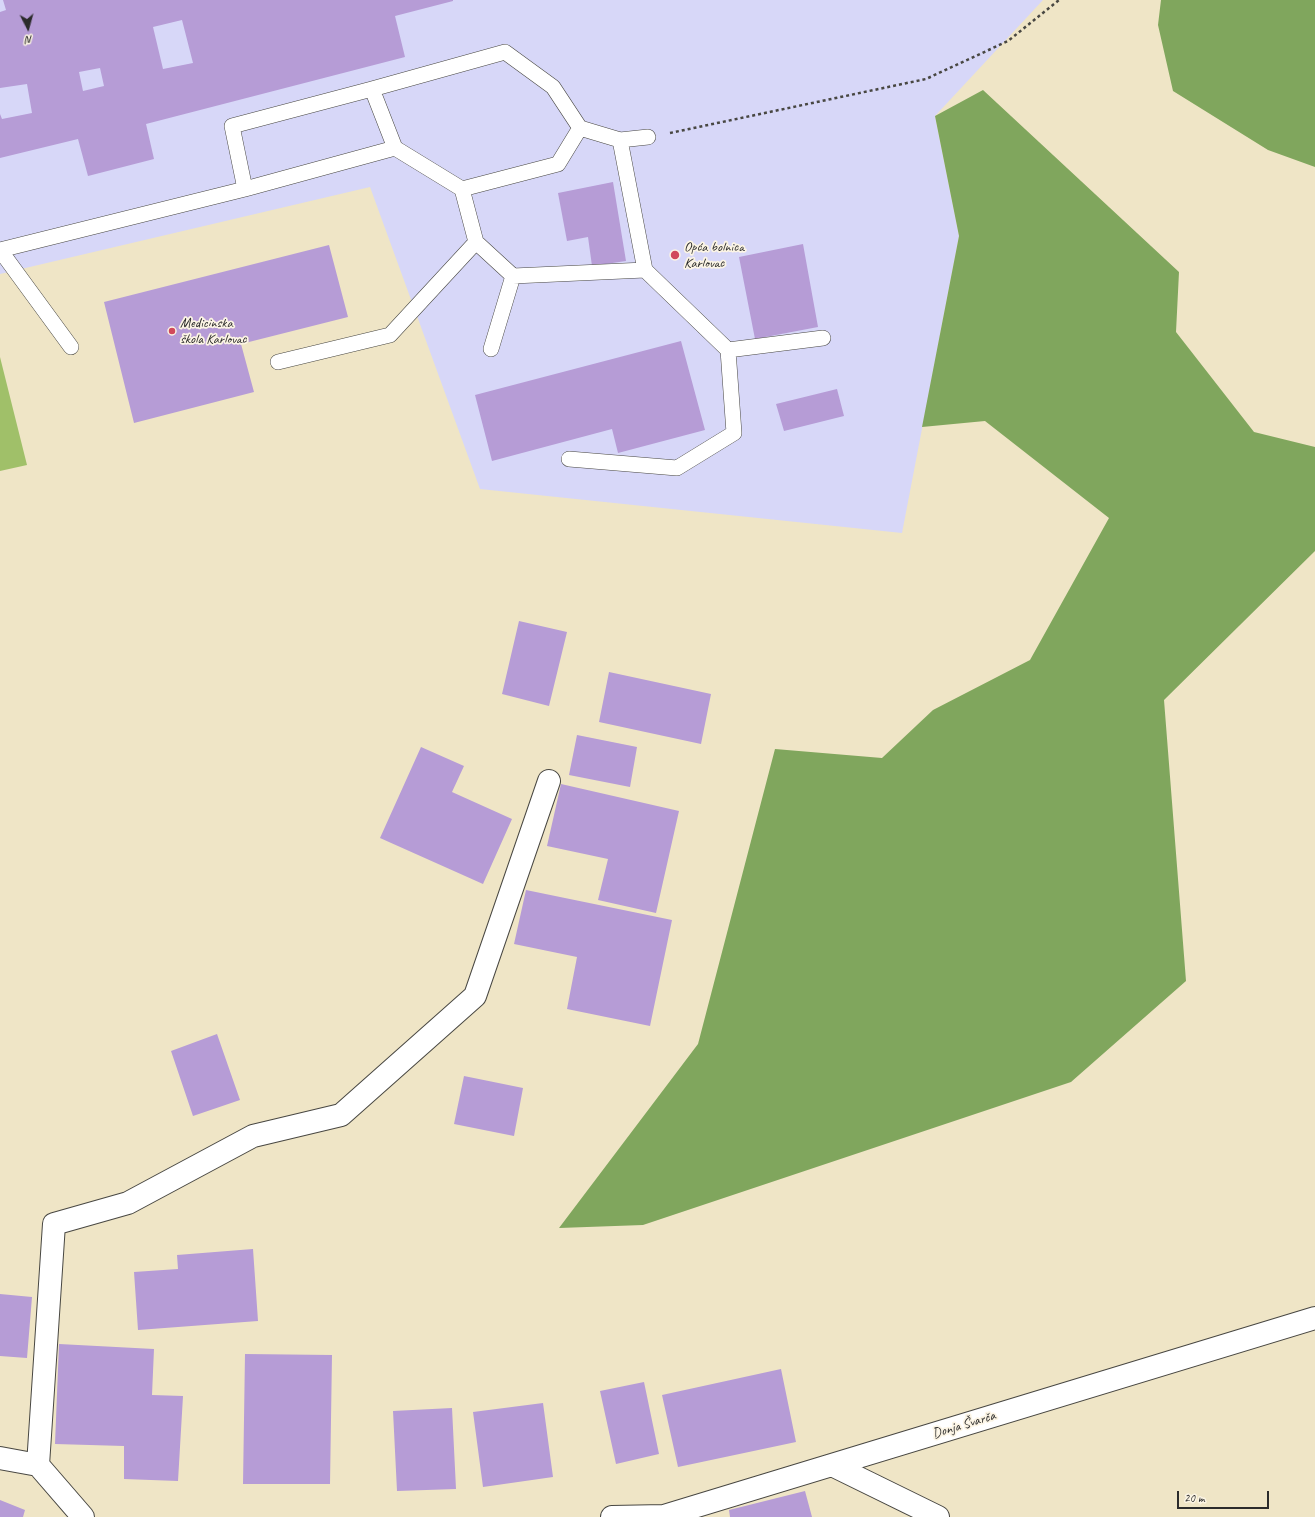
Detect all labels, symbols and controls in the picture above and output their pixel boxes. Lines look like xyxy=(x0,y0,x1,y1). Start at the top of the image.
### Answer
north arrow xyxy=(8,8,48,48)
text: N xyxy=(25,33,33,47)
place label: Opća bolnica Karlovac xyxy=(684,239,744,272)
marker: Opća bolnica Karlovac xyxy=(669,249,681,261)
place label: Medicinska škola Karlovac xyxy=(180,315,247,348)
marker: Medicinska škola Karlovac xyxy=(167,326,177,336)
street label: Donja Švarča xyxy=(931,1407,997,1443)
scale bar xyxy=(1179,1483,1271,1509)
text: 20 m xyxy=(1184,1490,1204,1506)

